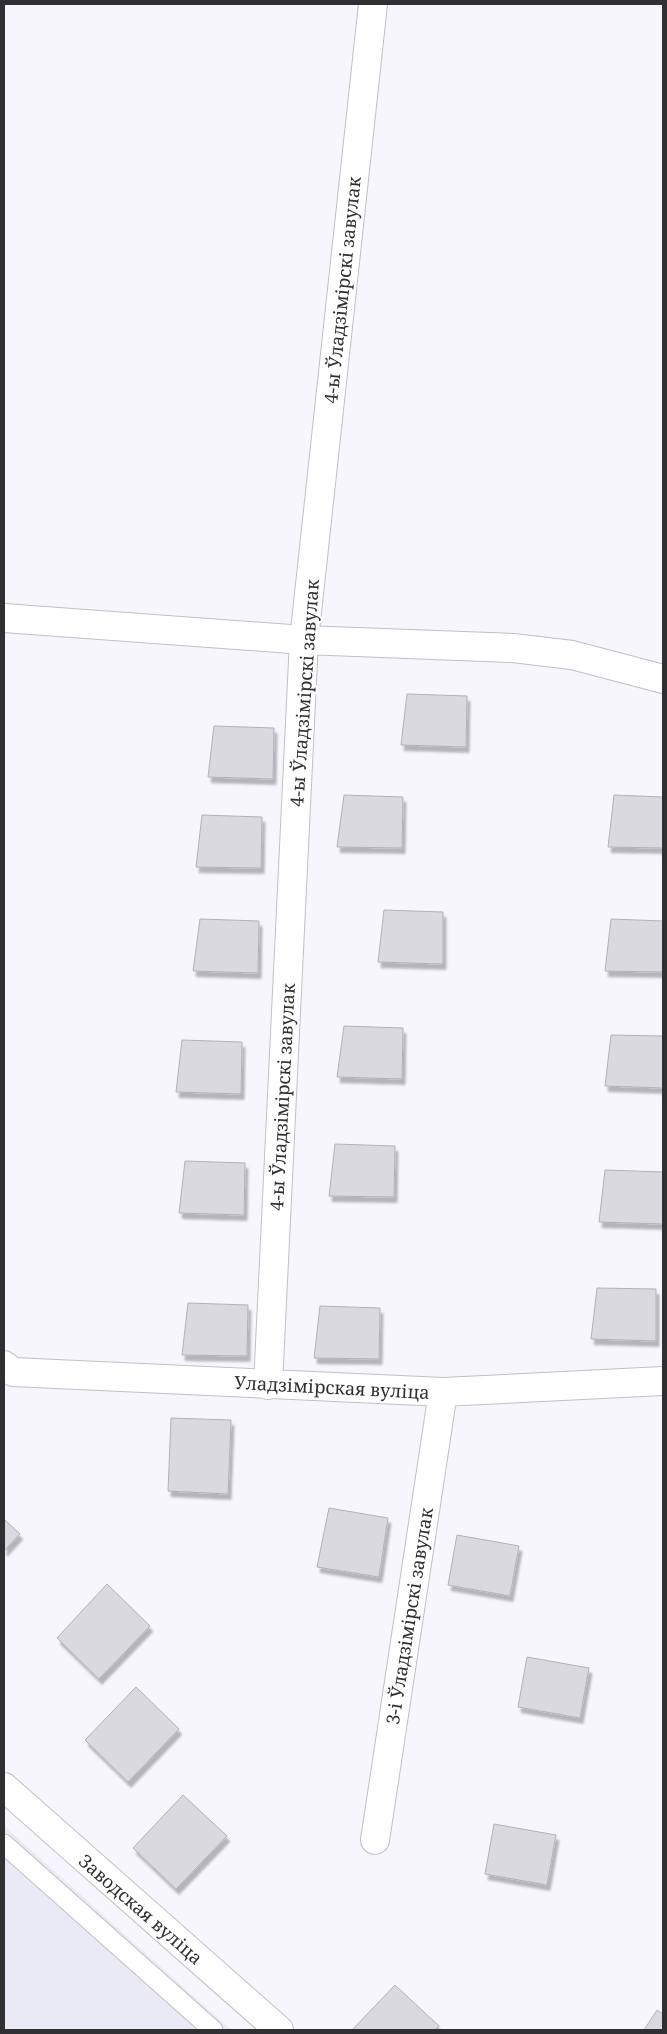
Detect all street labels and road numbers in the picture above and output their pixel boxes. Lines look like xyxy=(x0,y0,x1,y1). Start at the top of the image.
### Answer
street label: 4-ы Ўладзімірскі завулак xyxy=(318,175,366,405)
street label: 4-ы Ўладзімірскі завулак xyxy=(284,578,324,807)
street label: 4-ы Ўладзімірскі завулак xyxy=(264,982,300,1211)
street label: Уладзімірская вуліца xyxy=(234,1370,430,1404)
street label: 3-і Ўладзімірскі завулак xyxy=(380,1506,438,1726)
street label: Заводская вуліца xyxy=(74,1849,208,1969)

